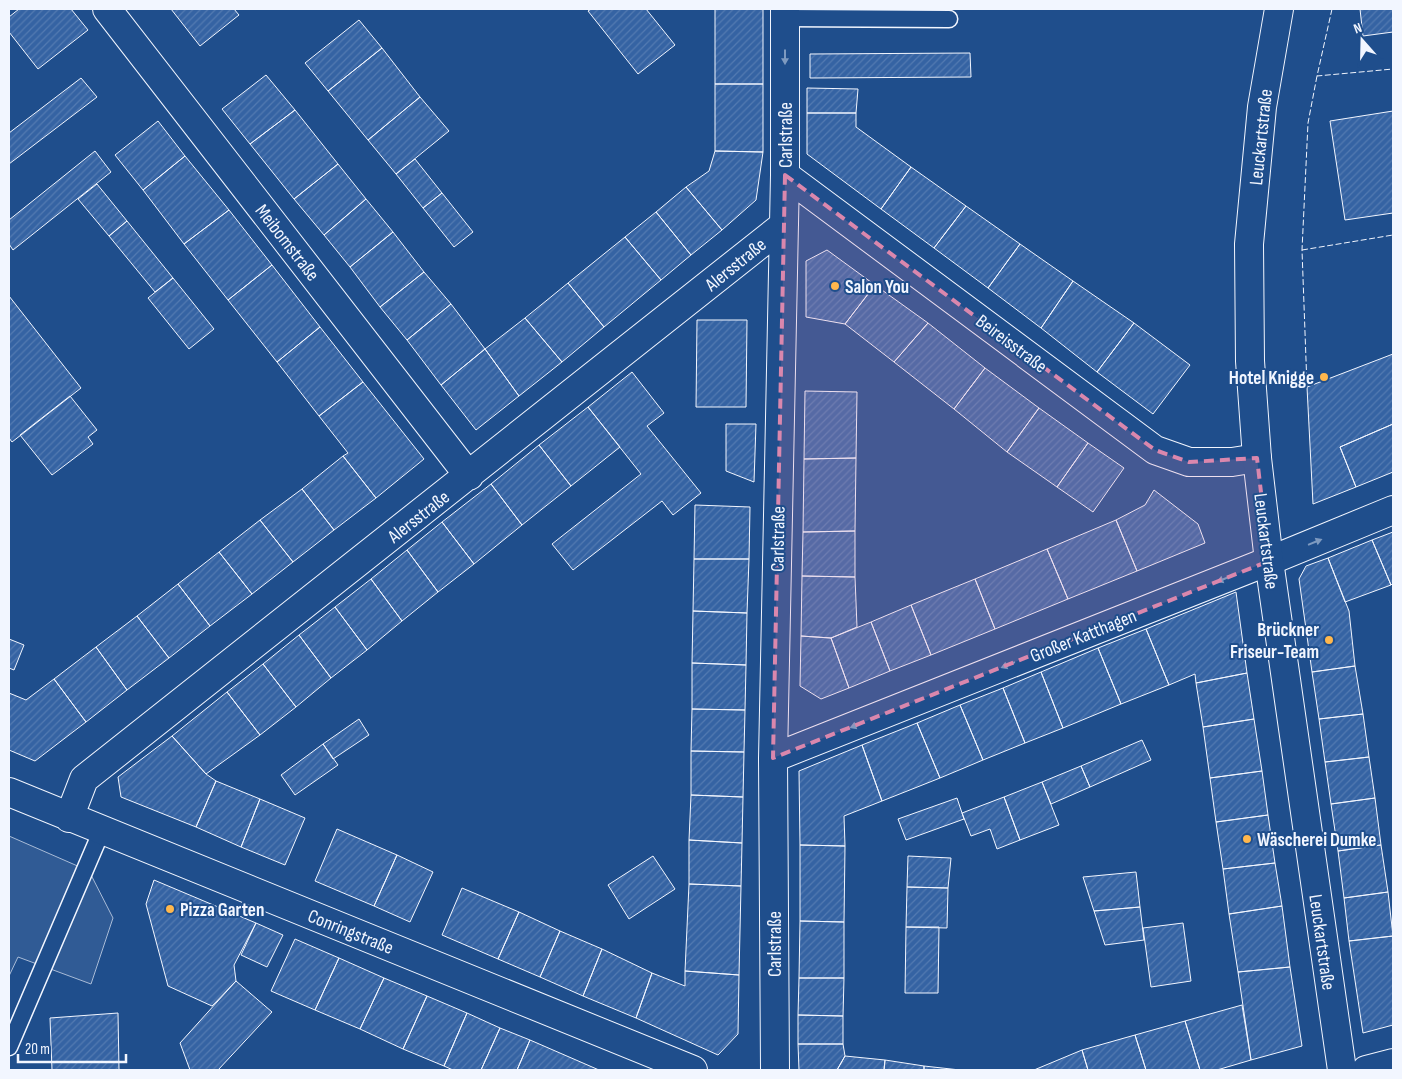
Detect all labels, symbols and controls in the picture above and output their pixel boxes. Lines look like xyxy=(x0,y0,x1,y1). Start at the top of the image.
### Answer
north arrow xyxy=(1337,15,1387,65)
text: N xyxy=(1351,19,1364,38)
one-way arrow xyxy=(781,50,789,66)
street label: Leuckartstraße xyxy=(1245,88,1278,186)
street label: Carlstraße xyxy=(775,102,798,168)
street label: Meibomstraße xyxy=(250,200,324,286)
street label: Alersstraße xyxy=(700,234,771,297)
place label: Salon You xyxy=(845,276,909,299)
marker: Salon You xyxy=(829,280,841,292)
street label: Beireisstraße xyxy=(971,310,1051,378)
place label: Hotel Knigge xyxy=(1229,367,1314,390)
marker: Hotel Knigge xyxy=(1318,371,1330,383)
street label: Alersstraße xyxy=(383,486,454,549)
street label: Leuckartstraße xyxy=(1248,492,1283,591)
street label: Carlstraße xyxy=(766,506,791,572)
one-way arrow xyxy=(1307,538,1322,546)
one-way arrow xyxy=(1216,575,1231,583)
street label: Großer Katthagen xyxy=(1027,605,1140,668)
place label: Brückner Friseur-Team xyxy=(1230,619,1319,664)
marker: Brückner Friseur-Team xyxy=(1323,634,1335,646)
one-way arrow xyxy=(1001,661,1015,669)
one-way arrow xyxy=(850,721,864,729)
place label: Wäscherei Dumke xyxy=(1257,829,1376,852)
marker: Wäscherei Dumke xyxy=(1241,833,1253,845)
street label: Leuckartstraße xyxy=(1303,893,1340,992)
place label: Pizza Garten xyxy=(180,899,264,922)
marker: Pizza Garten xyxy=(164,903,176,915)
street label: Conringstraße xyxy=(304,905,397,960)
street label: Carlstraße xyxy=(764,911,787,977)
scale bar xyxy=(18,1032,125,1064)
text: 20 m xyxy=(25,1040,50,1059)

